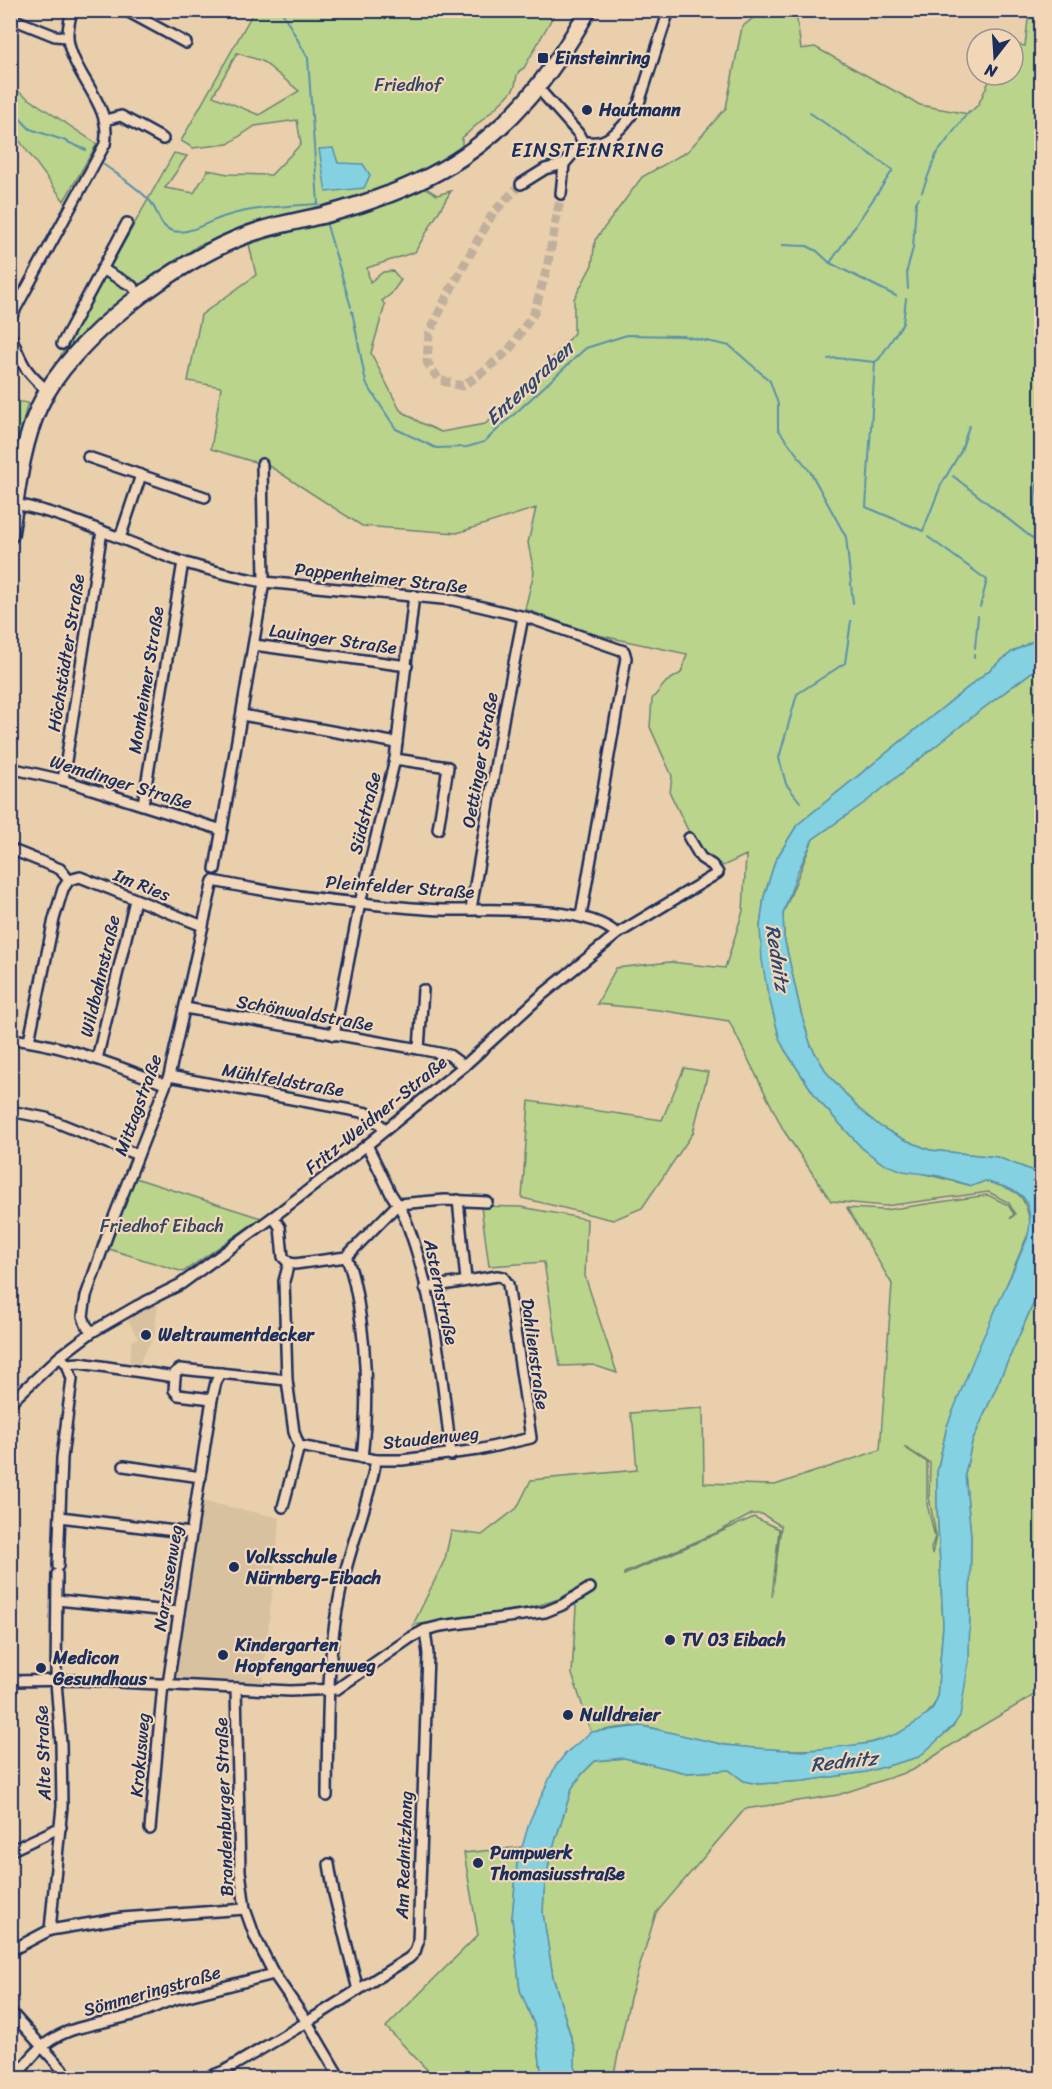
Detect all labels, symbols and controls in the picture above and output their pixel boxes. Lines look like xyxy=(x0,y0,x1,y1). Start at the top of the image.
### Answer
north arrow xyxy=(965,27,1025,87)
place label: Einsteinring xyxy=(555,42,650,74)
marker: Einsteinring xyxy=(536,51,550,65)
text: N xyxy=(980,55,1001,87)
park label: Friedhof xyxy=(374,69,445,101)
place label: Hautmann xyxy=(598,94,681,126)
marker: Hautmann xyxy=(580,103,594,117)
district label: EINSTEINRING xyxy=(511,133,665,168)
water label: Entengraben xyxy=(477,331,584,434)
street label: Pappenheimer Straße xyxy=(293,553,469,603)
street label: Höchstädter Straße xyxy=(38,572,94,734)
street label: Monheimer Straße xyxy=(119,604,174,756)
street label: Lauinger Straße xyxy=(267,614,399,664)
street label: Oettinger Straße xyxy=(452,689,508,831)
street label: Wemdinger Straße xyxy=(46,745,196,819)
street label: Südstraße xyxy=(339,768,391,858)
street label: Im Ries xyxy=(108,859,176,911)
street label: Pleinfelder Straße xyxy=(325,866,476,908)
street label: Wildbahnstraße xyxy=(70,912,130,1040)
water label: Rednitz xyxy=(755,922,801,997)
street label: Schönwaldstraße xyxy=(234,985,376,1041)
street label: Fritz-Weidner-Straße xyxy=(297,1047,455,1183)
street label: Mittagstraße xyxy=(105,1050,171,1160)
street label: Mühlfeldstraße xyxy=(219,1054,347,1107)
park label: Friedhof Eibach xyxy=(100,1210,224,1242)
street label: Asternstraße xyxy=(414,1235,468,1348)
street label: Dahlienstraße xyxy=(511,1296,559,1412)
place label: Weltraumentdecker xyxy=(158,1319,315,1351)
marker: Weltraumentdecker xyxy=(139,1328,153,1342)
street label: Staudenweg xyxy=(381,1417,481,1459)
street label: Narzissenweg xyxy=(144,1523,192,1633)
place label: Volksschule Nürnberg-Eibach xyxy=(245,1541,381,1594)
marker: Volksschule Nürnberg-Eibach xyxy=(227,1560,241,1574)
place label: TV 03 Eibach xyxy=(682,1624,786,1656)
place label: Kindergarten Hopfengartenweg xyxy=(234,1629,376,1682)
marker: TV 03 Eibach xyxy=(663,1633,677,1647)
place label: Medicon Gesundhaus xyxy=(52,1642,148,1695)
marker: Kindergarten Hopfengartenweg xyxy=(216,1648,230,1662)
marker: Medicon Gesundhaus xyxy=(34,1661,48,1675)
place label: Nulldreier xyxy=(579,1699,662,1731)
street label: Alte Straße xyxy=(25,1705,61,1802)
marker: Nulldreier xyxy=(561,1708,575,1722)
street label: Krokusweg xyxy=(120,1712,160,1798)
street label: Brandenburger Straße xyxy=(205,1717,243,1897)
water label: Rednitz xyxy=(809,1740,883,1782)
street label: Am Rednitzhang xyxy=(386,1790,422,1921)
place label: Pumpwerk Thomasiusstraße xyxy=(490,1837,625,1890)
marker: Pumpwerk Thomasiusstraße xyxy=(471,1856,485,1870)
street label: Sömmeringstraße xyxy=(79,1956,225,2026)

